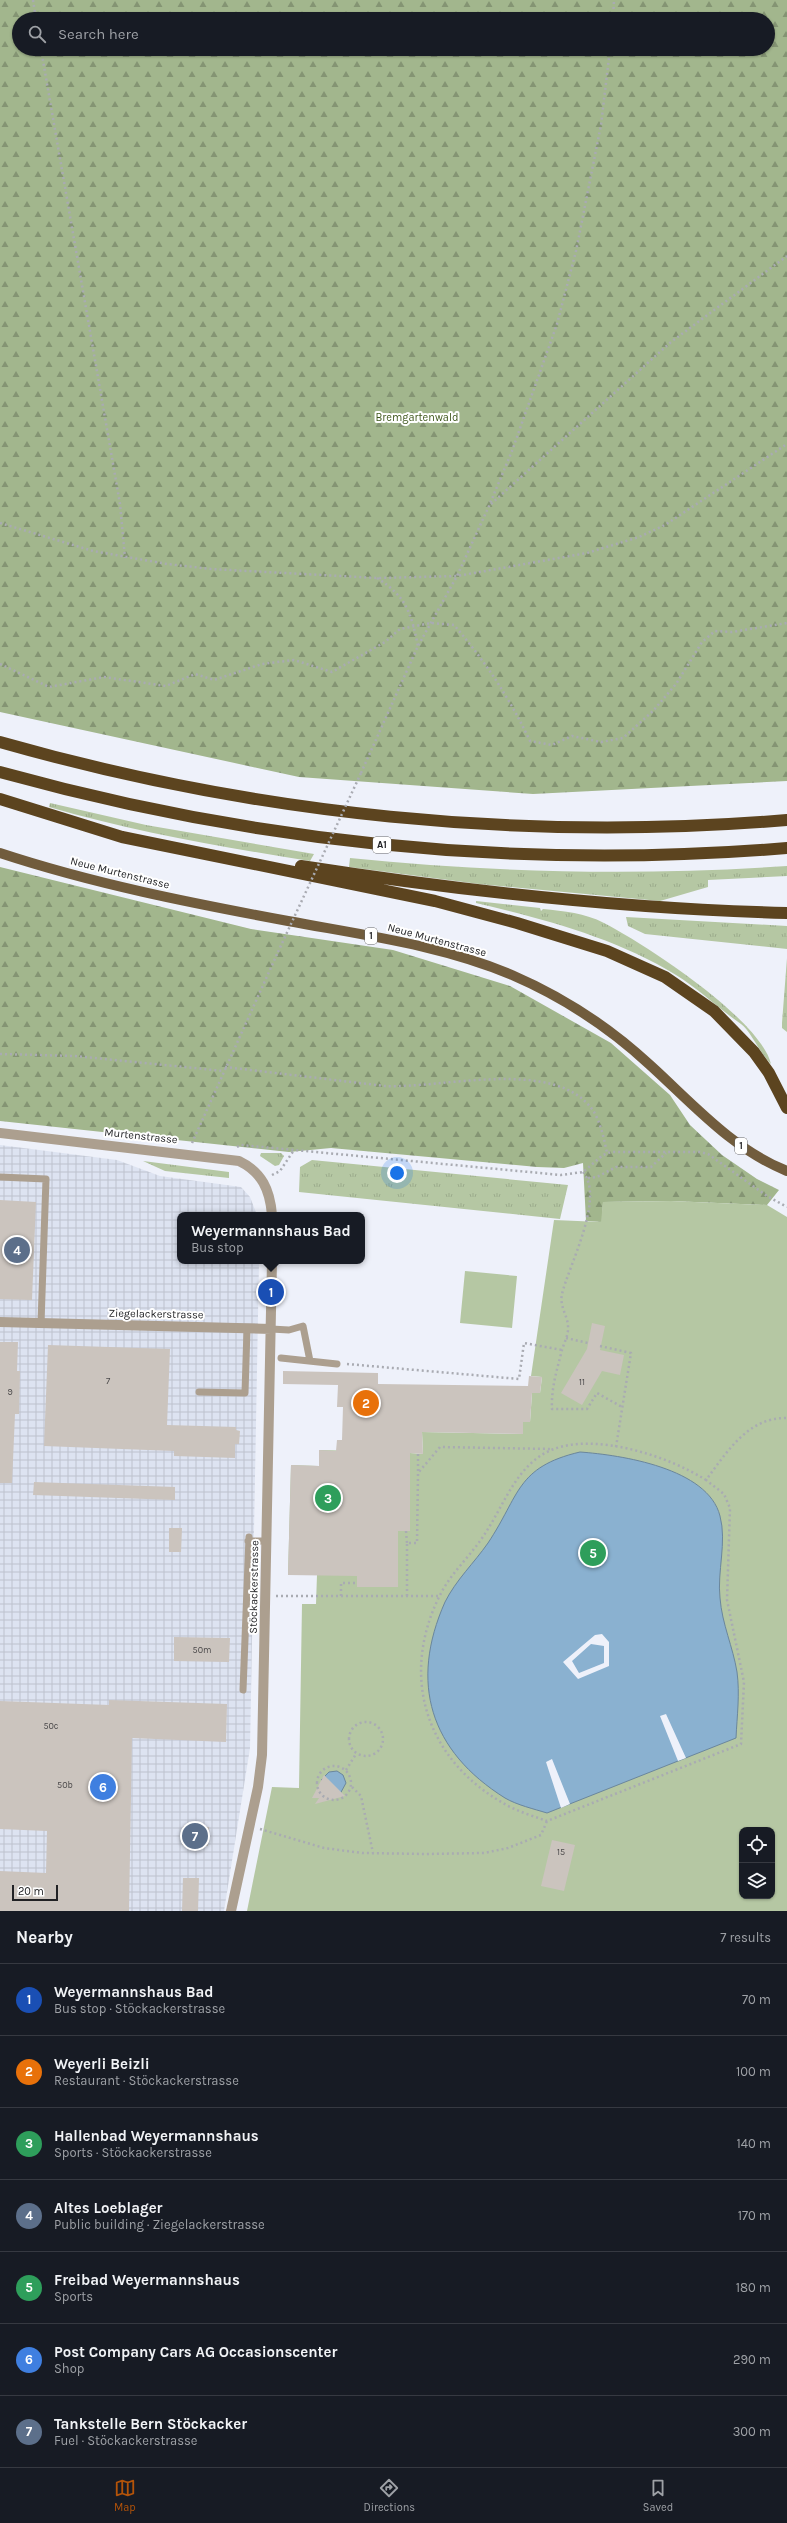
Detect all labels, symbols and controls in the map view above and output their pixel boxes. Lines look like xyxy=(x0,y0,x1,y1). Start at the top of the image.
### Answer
search box xyxy=(12,12,775,56)
icon: search xyxy=(26,23,48,45)
text: Search here xyxy=(58,25,139,43)
park label: Bremgartenwald xyxy=(375,411,459,424)
road number: A1 xyxy=(373,837,391,853)
street label: Neue Murtenstrasse xyxy=(69,854,171,892)
street label: Neue Murtenstrasse xyxy=(386,921,488,960)
road number: 1 xyxy=(365,928,377,944)
street label: Murtenstrasse xyxy=(104,1126,179,1146)
road number: 1 xyxy=(735,1138,747,1154)
your location xyxy=(387,1163,407,1183)
popup xyxy=(177,1212,365,1264)
text: Weyermannshaus Bad xyxy=(191,1222,351,1240)
pin: 4 xyxy=(4,1235,30,1265)
text: Bus stop xyxy=(191,1240,244,1255)
pin: 1 xyxy=(258,1277,284,1307)
street label: Ziegelackerstrasse xyxy=(108,1307,204,1321)
house number: 7 xyxy=(106,1376,111,1386)
house number: 11 xyxy=(579,1377,585,1387)
house number: 9 xyxy=(7,1387,13,1397)
pin: 2 xyxy=(353,1388,379,1418)
pin: 3 xyxy=(315,1483,341,1513)
pin: 5 xyxy=(580,1538,606,1568)
street label: Stöckackerstrasse xyxy=(247,1540,261,1634)
house number: 50m xyxy=(193,1645,211,1655)
house number: 50c xyxy=(43,1721,59,1731)
pin: 6 xyxy=(90,1772,116,1802)
house number: 50b xyxy=(57,1780,73,1790)
pin: 7 xyxy=(182,1821,208,1851)
map controls xyxy=(739,1827,775,1899)
button: locate xyxy=(739,1827,775,1863)
house number: 15 xyxy=(557,1847,565,1857)
button: layers xyxy=(739,1863,775,1899)
scale bar xyxy=(12,1883,58,1902)
text: 20 m xyxy=(18,1885,44,1898)
text: Nearby xyxy=(16,1927,73,1947)
text: 7 results xyxy=(720,1930,771,1945)
text: Weyermannshaus Bad xyxy=(54,1983,214,2001)
text: 1 xyxy=(27,1992,31,2007)
text: 70 m xyxy=(742,1992,771,2007)
text: Bus stop · Stöckackerstrasse xyxy=(54,2001,225,2016)
text: Weyerli Beizli xyxy=(54,2055,150,2073)
text: 2 xyxy=(25,2064,33,2079)
text: 100 m xyxy=(736,2064,771,2079)
text: Restaurant · Stöckackerstrasse xyxy=(54,2073,239,2088)
text: Hallenbad Weyermannshaus xyxy=(54,2127,259,2145)
text: 3 xyxy=(25,2136,33,2151)
text: 140 m xyxy=(736,2136,771,2151)
text: Sports · Stöckackerstrasse xyxy=(54,2145,212,2160)
text: Altes Loeblager xyxy=(54,2199,163,2217)
text: 4 xyxy=(25,2208,33,2223)
text: 170 m xyxy=(738,2208,771,2223)
text: Public building · Ziegelackerstrasse xyxy=(54,2217,265,2232)
text: Freibad Weyermannshaus xyxy=(54,2271,240,2289)
text: 5 xyxy=(25,2280,33,2295)
text: 180 m xyxy=(736,2280,771,2295)
text: Sports xyxy=(54,2289,93,2304)
text: Post Company Cars AG Occasionscenter xyxy=(54,2343,337,2361)
text: 6 xyxy=(25,2352,33,2367)
text: 290 m xyxy=(733,2352,771,2367)
text: Shop xyxy=(54,2361,84,2376)
text: Tankstelle Bern Stöckacker xyxy=(54,2415,247,2433)
text: 7 xyxy=(26,2424,32,2439)
text: 300 m xyxy=(733,2424,771,2439)
text: Fuel · Stöckackerstrasse xyxy=(54,2433,198,2448)
tab: Map xyxy=(114,2477,136,2514)
tab: Directions xyxy=(363,2477,415,2514)
tab: Saved xyxy=(643,2477,673,2514)

